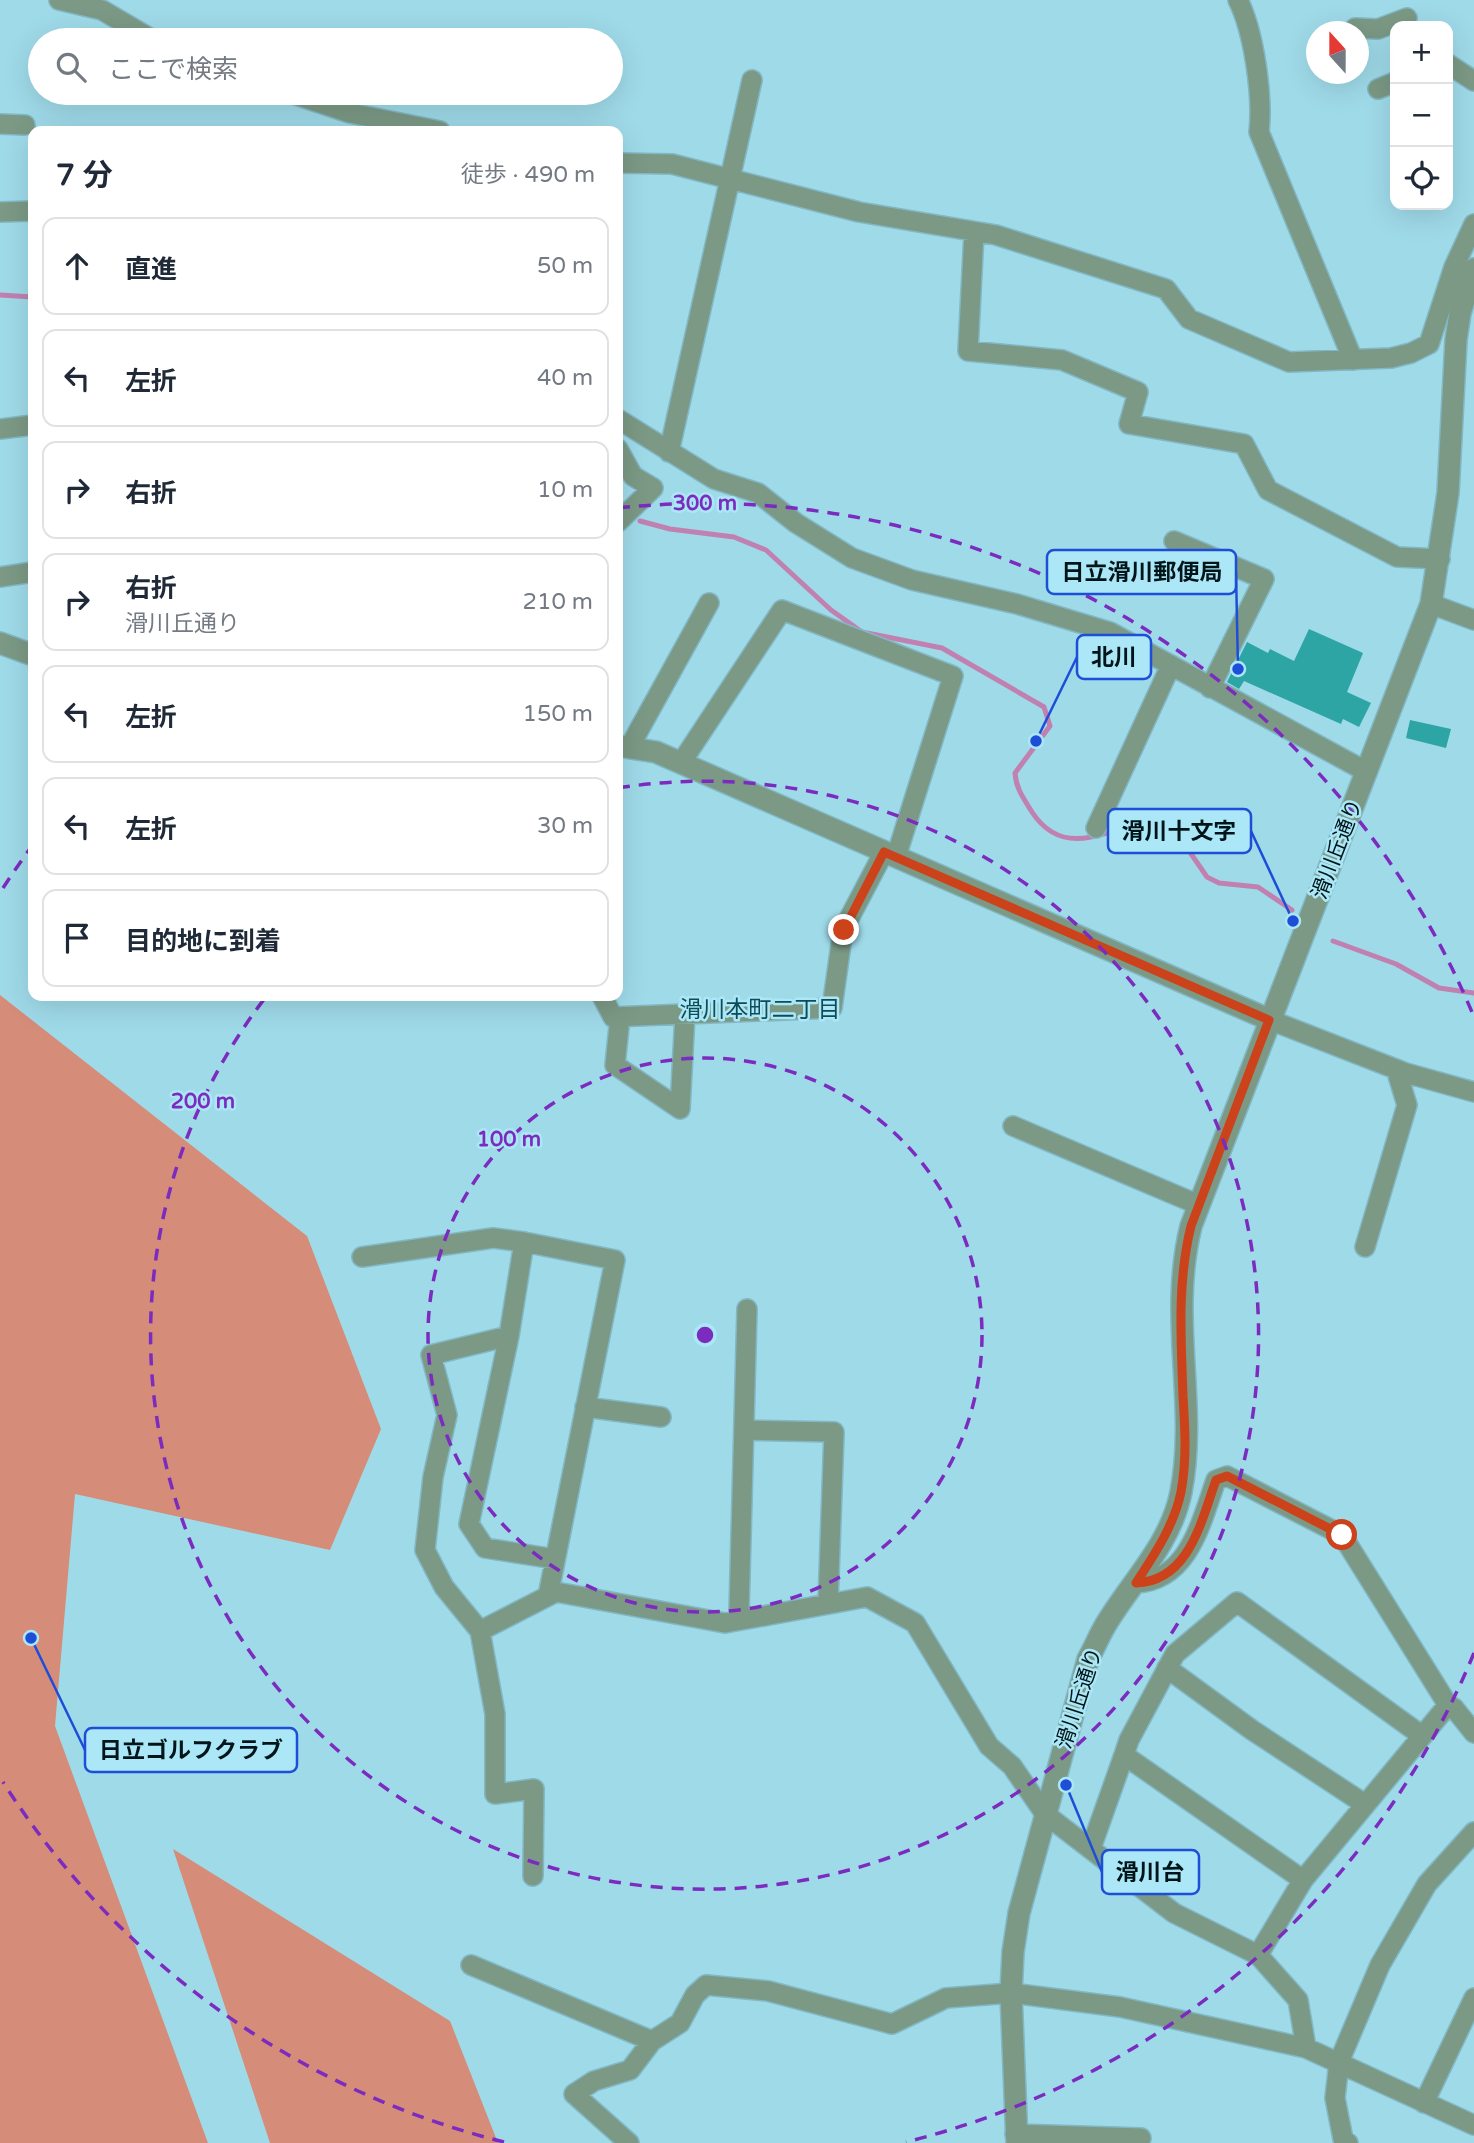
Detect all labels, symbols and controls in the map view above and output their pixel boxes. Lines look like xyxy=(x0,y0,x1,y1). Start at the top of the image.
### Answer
north arrow xyxy=(1306,21,1369,84)
map controls xyxy=(1390,21,1453,210)
button: + xyxy=(1390,21,1453,84)
search box xyxy=(28,28,623,105)
icon: search xyxy=(52,48,90,86)
text: ここで検索 xyxy=(108,54,238,85)
button: − xyxy=(1390,84,1453,147)
button: locate xyxy=(1390,147,1453,210)
text: 7 分 xyxy=(56,157,113,194)
text: 徒歩 · 490 m xyxy=(461,161,595,189)
icon: ahead xyxy=(58,247,96,285)
text: 50 m xyxy=(537,252,593,280)
text: 直進 xyxy=(125,254,177,285)
icon: left xyxy=(58,359,96,397)
text: 40 m xyxy=(537,364,593,392)
text: 左折 xyxy=(125,366,177,397)
icon: right xyxy=(58,471,96,509)
text: 10 m xyxy=(537,476,593,504)
text: 右折 xyxy=(125,478,177,509)
text: 300 m xyxy=(673,491,737,516)
callout: 日立滑川郵便局 xyxy=(1047,550,1236,594)
text: 日立滑川郵便局 xyxy=(1062,559,1223,587)
text: 右折 xyxy=(125,573,177,604)
icon: right xyxy=(58,583,96,621)
text: 210 m xyxy=(523,588,593,616)
text: 滑川丘通り xyxy=(125,610,240,638)
callout: 北川 xyxy=(1077,635,1151,679)
text: 北川 xyxy=(1091,644,1137,672)
icon: left xyxy=(58,695,96,733)
text: 150 m xyxy=(523,700,593,728)
text: 左折 xyxy=(125,702,177,733)
street label: 滑川丘通り xyxy=(1307,796,1368,903)
icon: left xyxy=(58,807,96,845)
callout: 滑川十文字 xyxy=(1108,809,1251,853)
text: 30 m xyxy=(537,812,593,840)
text: 左折 xyxy=(125,814,177,845)
text: 滑川十文字 xyxy=(1122,818,1237,846)
route end xyxy=(828,914,859,945)
icon: arrive xyxy=(58,919,96,957)
text: 目的地に到着 xyxy=(125,926,281,957)
district label: 滑川本町二丁目 xyxy=(680,996,841,1024)
text: 200 m xyxy=(171,1089,235,1114)
text: 100 m xyxy=(477,1127,541,1152)
centre of rings xyxy=(693,1323,717,1347)
route start xyxy=(1326,1519,1357,1550)
street label: 滑川丘通り xyxy=(1051,1644,1108,1752)
callout: 日立ゴルフクラブ xyxy=(85,1728,297,1772)
text: 日立ゴルフクラブ xyxy=(99,1737,283,1765)
callout: 滑川台 xyxy=(1102,1850,1199,1894)
text: 滑川台 xyxy=(1116,1859,1185,1887)

